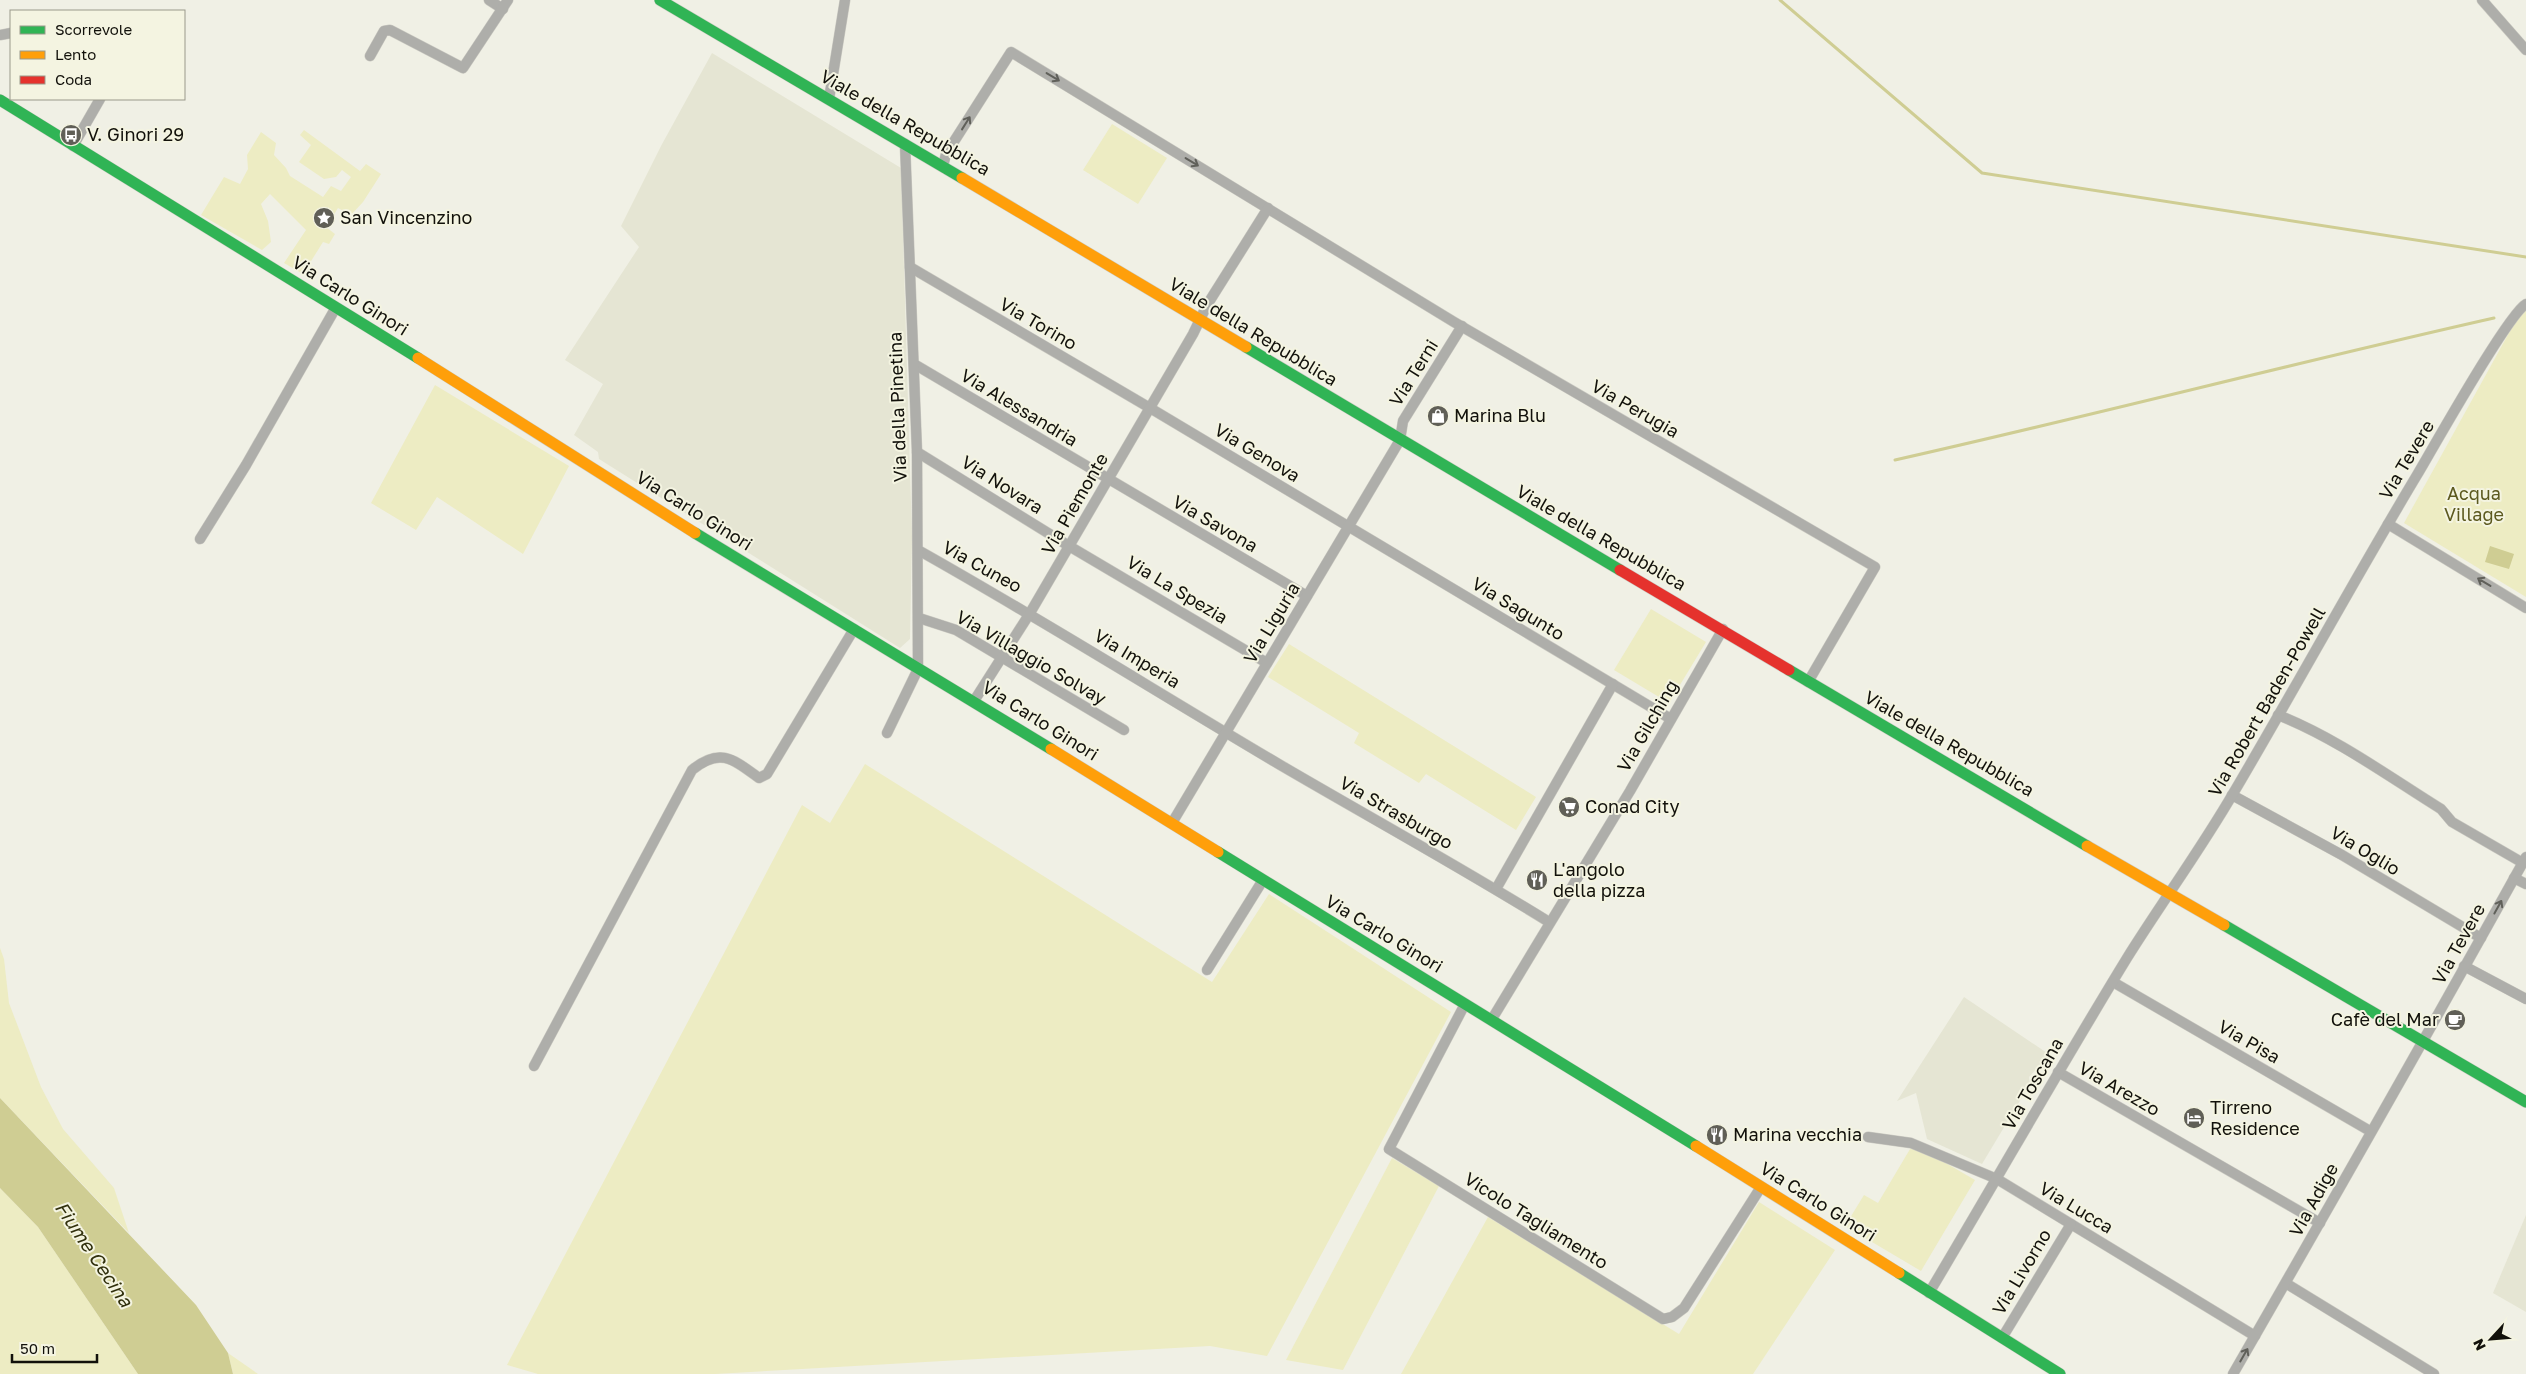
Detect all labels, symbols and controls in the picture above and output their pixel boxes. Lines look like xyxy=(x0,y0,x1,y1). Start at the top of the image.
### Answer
legend xyxy=(10,10,185,100)
text: Scorrevole xyxy=(55,20,132,38)
text: Lento xyxy=(55,45,96,63)
street label: Viale della Repubblica xyxy=(817,64,994,180)
text: Coda xyxy=(55,70,92,88)
one-way arrow xyxy=(1046,71,1060,82)
one-way arrow xyxy=(961,117,971,131)
bus stop icon: V. Ginori 29 xyxy=(59,123,83,147)
place label: V. Ginori 29 xyxy=(87,123,184,145)
one-way arrow xyxy=(1184,157,1198,167)
place icon: San Vincenzino xyxy=(312,206,336,230)
place label: San Vincenzino xyxy=(340,206,472,228)
street label: Via Carlo Ginori xyxy=(288,251,413,340)
street label: Viale della Repubblica xyxy=(1165,272,1342,390)
street label: Via Torino xyxy=(996,292,1081,354)
street label: Via della Pinetina xyxy=(883,331,911,483)
street label: Via Terni xyxy=(1384,335,1442,410)
street label: Via Alessandria xyxy=(957,364,1082,451)
street label: Via Perugia xyxy=(1588,374,1683,442)
shop icon: Marina Blu xyxy=(1426,404,1450,428)
place label: Marina Blu xyxy=(1454,404,1546,426)
street label: Via Tevere xyxy=(2374,416,2438,503)
street label: Via Genova xyxy=(1211,418,1304,486)
street label: Via Piemonte xyxy=(1036,449,1112,558)
street label: Via Novara xyxy=(958,450,1048,518)
street label: Via Carlo Ginori xyxy=(632,466,757,555)
street label: Viale della Repubblica xyxy=(1513,479,1690,595)
park label: Acqua Village xyxy=(2444,482,2504,525)
street label: Via Savona xyxy=(1169,490,1262,556)
street label: Via Cuneo xyxy=(939,535,1026,597)
street label: Via La Spezia xyxy=(1123,550,1232,628)
street label: Via Sagunto xyxy=(1468,572,1569,644)
one-way arrow xyxy=(2478,577,2492,587)
street label: Via Liguria xyxy=(1238,578,1304,667)
street label: Via Robert Baden-Powell xyxy=(2203,603,2330,800)
street label: Via Villaggio Solvay xyxy=(953,605,1110,709)
street label: Via Imperia xyxy=(1090,624,1185,692)
street label: Via Carlo Ginori xyxy=(978,676,1103,765)
street label: Via Gilching xyxy=(1612,676,1682,775)
street label: Viale della Repubblica xyxy=(1861,685,2038,801)
street label: Via Strasburgo xyxy=(1336,771,1457,853)
supermarket icon: Conad City xyxy=(1557,795,1581,819)
place label: Conad City xyxy=(1585,795,1680,817)
street label: Via Oglio xyxy=(2327,821,2404,879)
place label: L'angolo della pizza xyxy=(1553,858,1645,901)
restaurant icon: L'angolo della pizza xyxy=(1525,868,1549,892)
street label: Via Carlo Ginori xyxy=(1322,889,1447,977)
street label: Via Tevere xyxy=(2427,899,2489,988)
one-way arrow xyxy=(2493,900,2503,915)
place label: Cafè del Mar xyxy=(2331,1008,2439,1030)
cafe icon: Cafè del Mar xyxy=(2443,1008,2467,1032)
street label: Via Pisa xyxy=(2215,1015,2284,1068)
street label: Via Toscana xyxy=(1997,1034,2067,1133)
street label: Via Arezzo xyxy=(2075,1056,2164,1120)
place label: Tirreno Residence xyxy=(2210,1096,2300,1139)
hotel icon: Tirreno Residence xyxy=(2182,1106,2206,1130)
restaurant icon: Marina vecchia xyxy=(1705,1123,1729,1147)
place label: Marina vecchia xyxy=(1733,1123,1862,1145)
street label: Via Carlo Ginori xyxy=(1756,1157,1881,1246)
street label: Via Adige xyxy=(2284,1159,2342,1240)
street label: Vicolo Tagliamento xyxy=(1461,1167,1612,1273)
street label: Via Lucca xyxy=(2036,1177,2117,1238)
water label: Fiume Cecina xyxy=(51,1197,139,1312)
street label: Via Livorno xyxy=(1987,1225,2055,1318)
north arrow xyxy=(2466,1314,2516,1364)
scale bar xyxy=(12,1332,98,1364)
text: N xyxy=(2469,1336,2489,1353)
text: 50 m xyxy=(20,1339,55,1357)
one-way arrow xyxy=(2239,1347,2249,1362)

